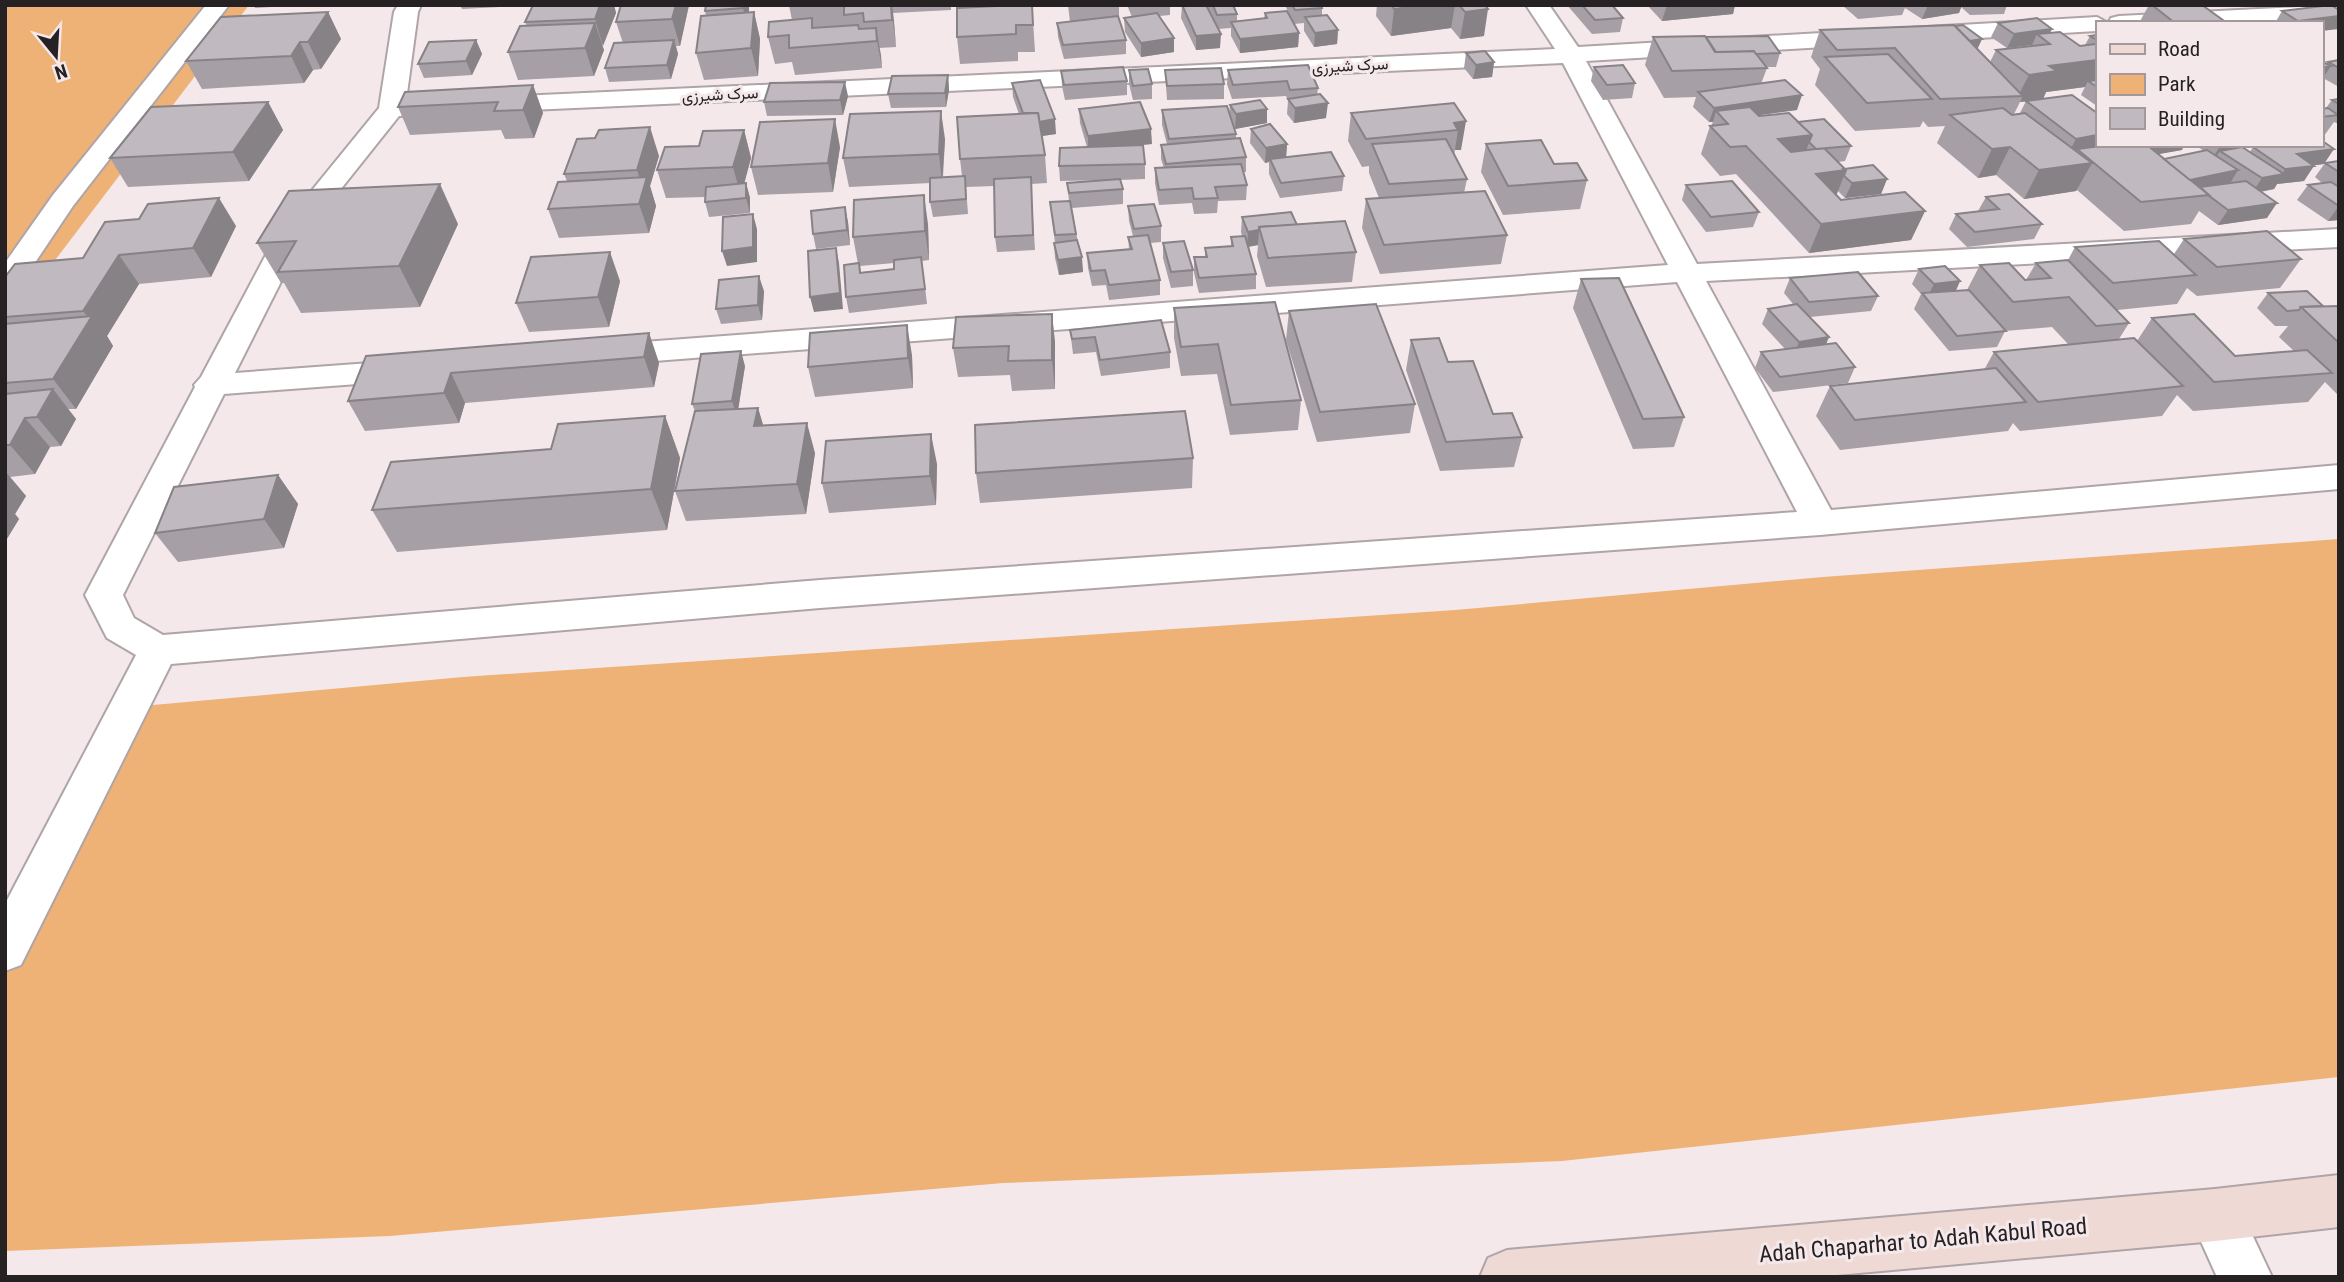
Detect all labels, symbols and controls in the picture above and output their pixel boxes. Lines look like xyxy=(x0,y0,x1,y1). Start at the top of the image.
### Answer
north arrow xyxy=(21,21,91,91)
legend xyxy=(2096,21,2323,147)
text: Road xyxy=(2158,37,2200,61)
street label: سرک شیرزی xyxy=(1311,54,1389,78)
text: N xyxy=(52,59,70,84)
text: Park xyxy=(2158,72,2196,96)
street label: سرک شیرزی xyxy=(681,83,759,107)
text: Building xyxy=(2158,107,2225,131)
street label: Adah Chaparhar to Adah Kabul Road xyxy=(1758,1213,2088,1268)

